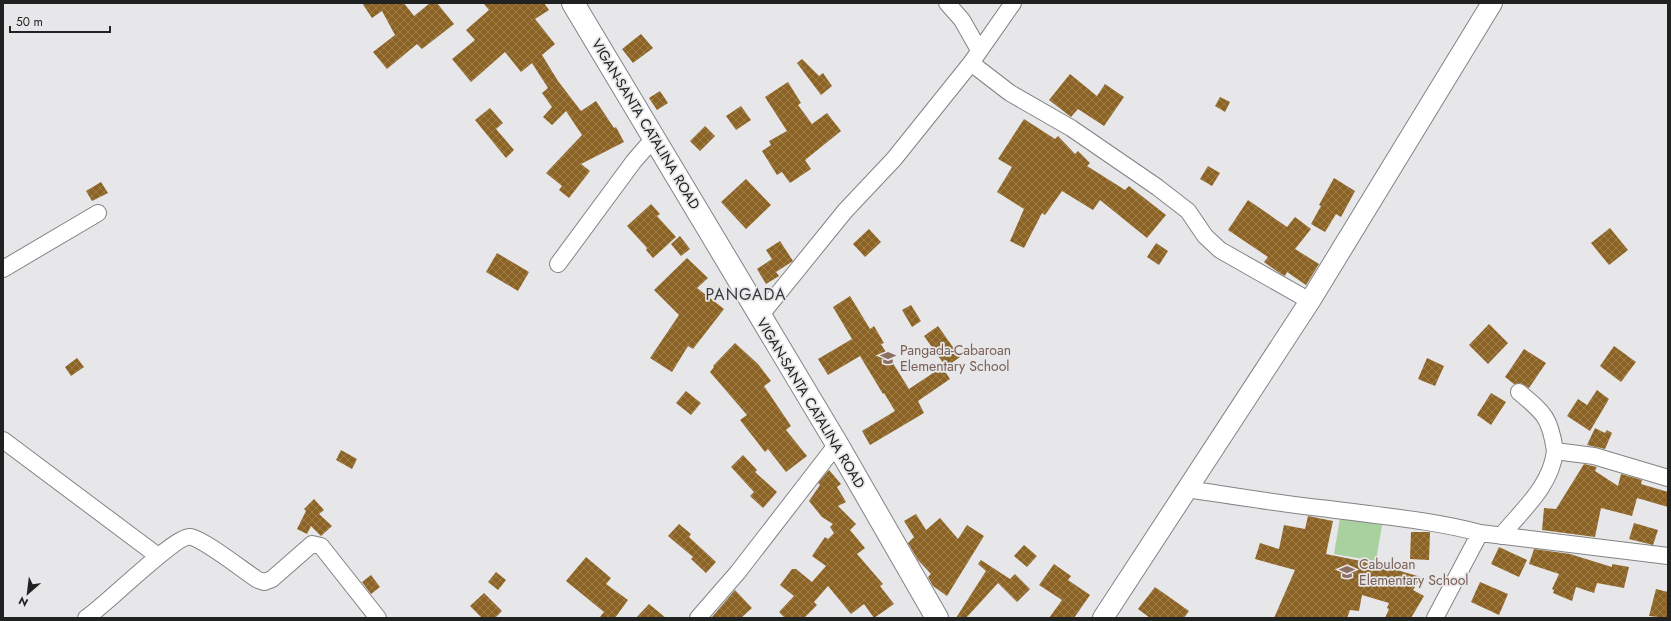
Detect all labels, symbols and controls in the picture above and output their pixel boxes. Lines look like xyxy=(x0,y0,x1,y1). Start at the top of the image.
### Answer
scale bar xyxy=(10,8,110,34)
text: 50 m xyxy=(16,13,43,31)
street label: VIGAN-SANTA CATALINA ROAD xyxy=(587,35,705,213)
district label: PANGADA xyxy=(705,283,787,306)
street label: VIGAN-SANTA CATALINA ROAD xyxy=(752,314,870,492)
place label: Pangada-Cabaroan Elementary School xyxy=(900,340,1011,376)
school or university icon: Pangada-Cabaroan Elementary School xyxy=(879,349,897,367)
place label: Cabuloan Elementary School xyxy=(1359,554,1469,590)
school or university icon: Cabuloan Elementary School xyxy=(1338,563,1356,581)
north arrow xyxy=(8,573,48,613)
text: N xyxy=(16,593,31,611)

